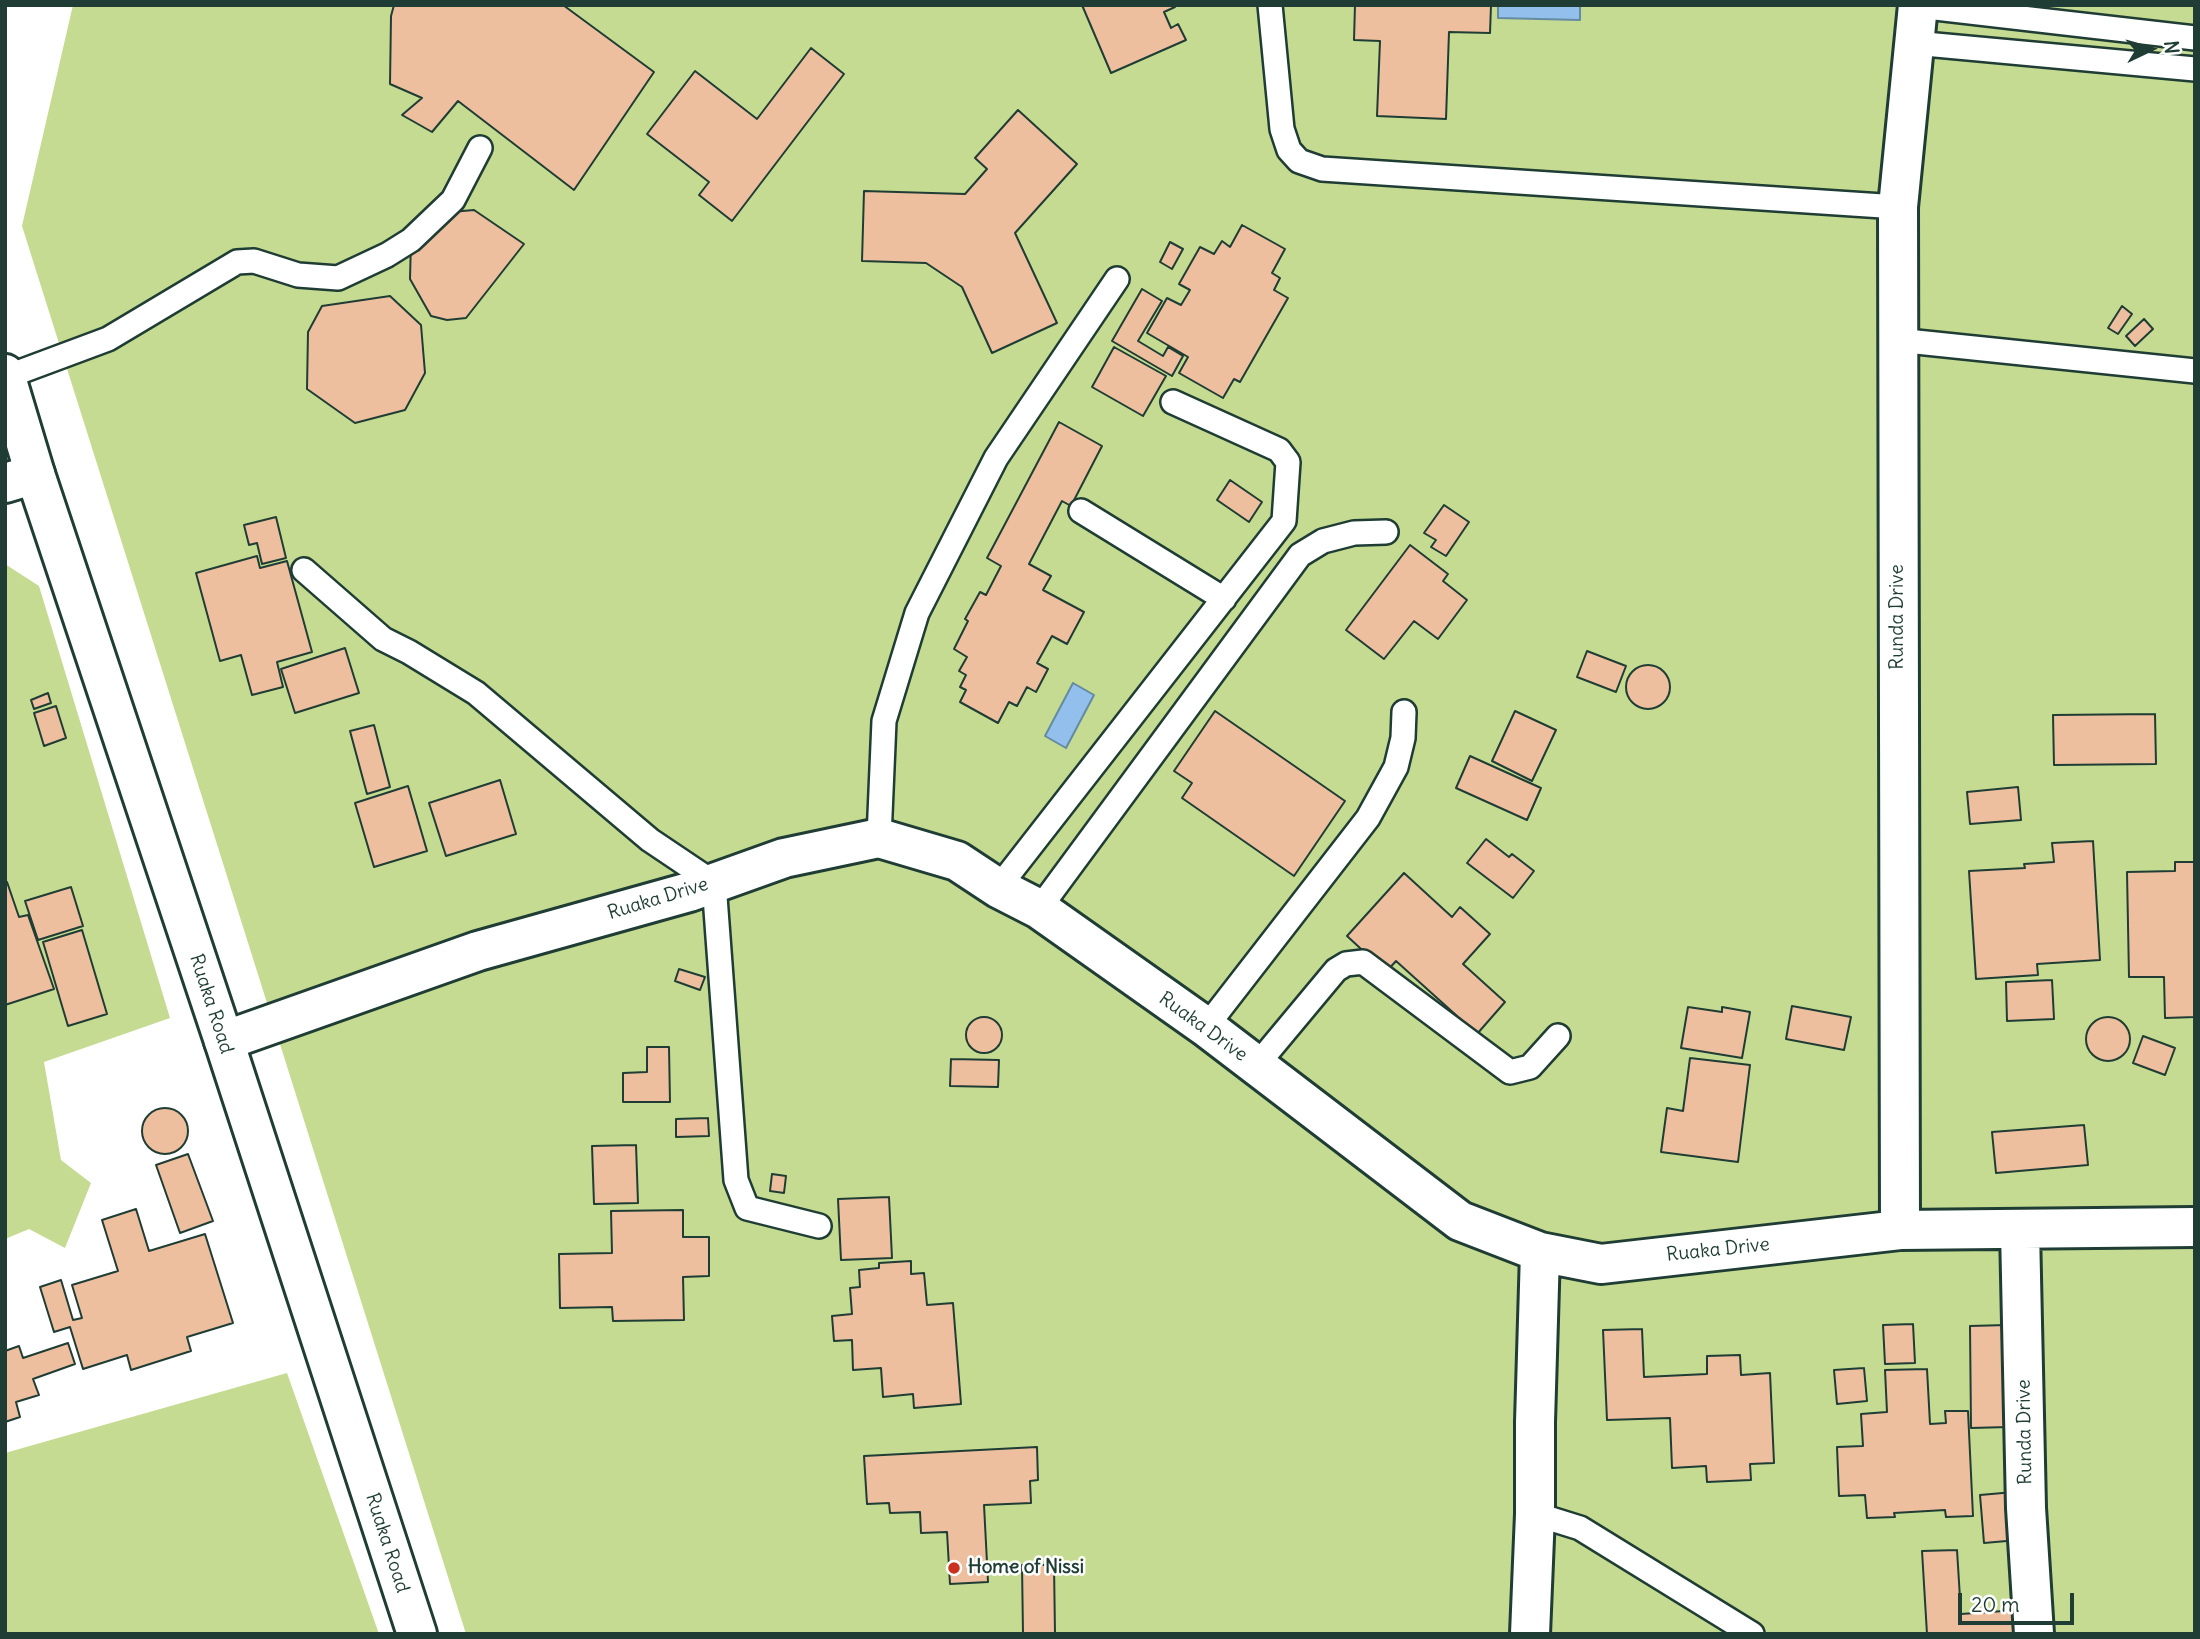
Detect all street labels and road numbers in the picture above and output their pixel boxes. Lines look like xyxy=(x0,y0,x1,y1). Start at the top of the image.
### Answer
street label: Runda Drive xyxy=(1887,564,1909,670)
street label: Ruaka Drive xyxy=(605,873,711,925)
street label: Ruaka Road xyxy=(184,951,238,1057)
street label: Ruaka Drive xyxy=(1154,987,1252,1067)
street label: Ruaka Drive xyxy=(1665,1233,1771,1267)
street label: Runda Drive xyxy=(2013,1379,2037,1485)
street label: Ruaka Road xyxy=(360,1490,414,1596)

